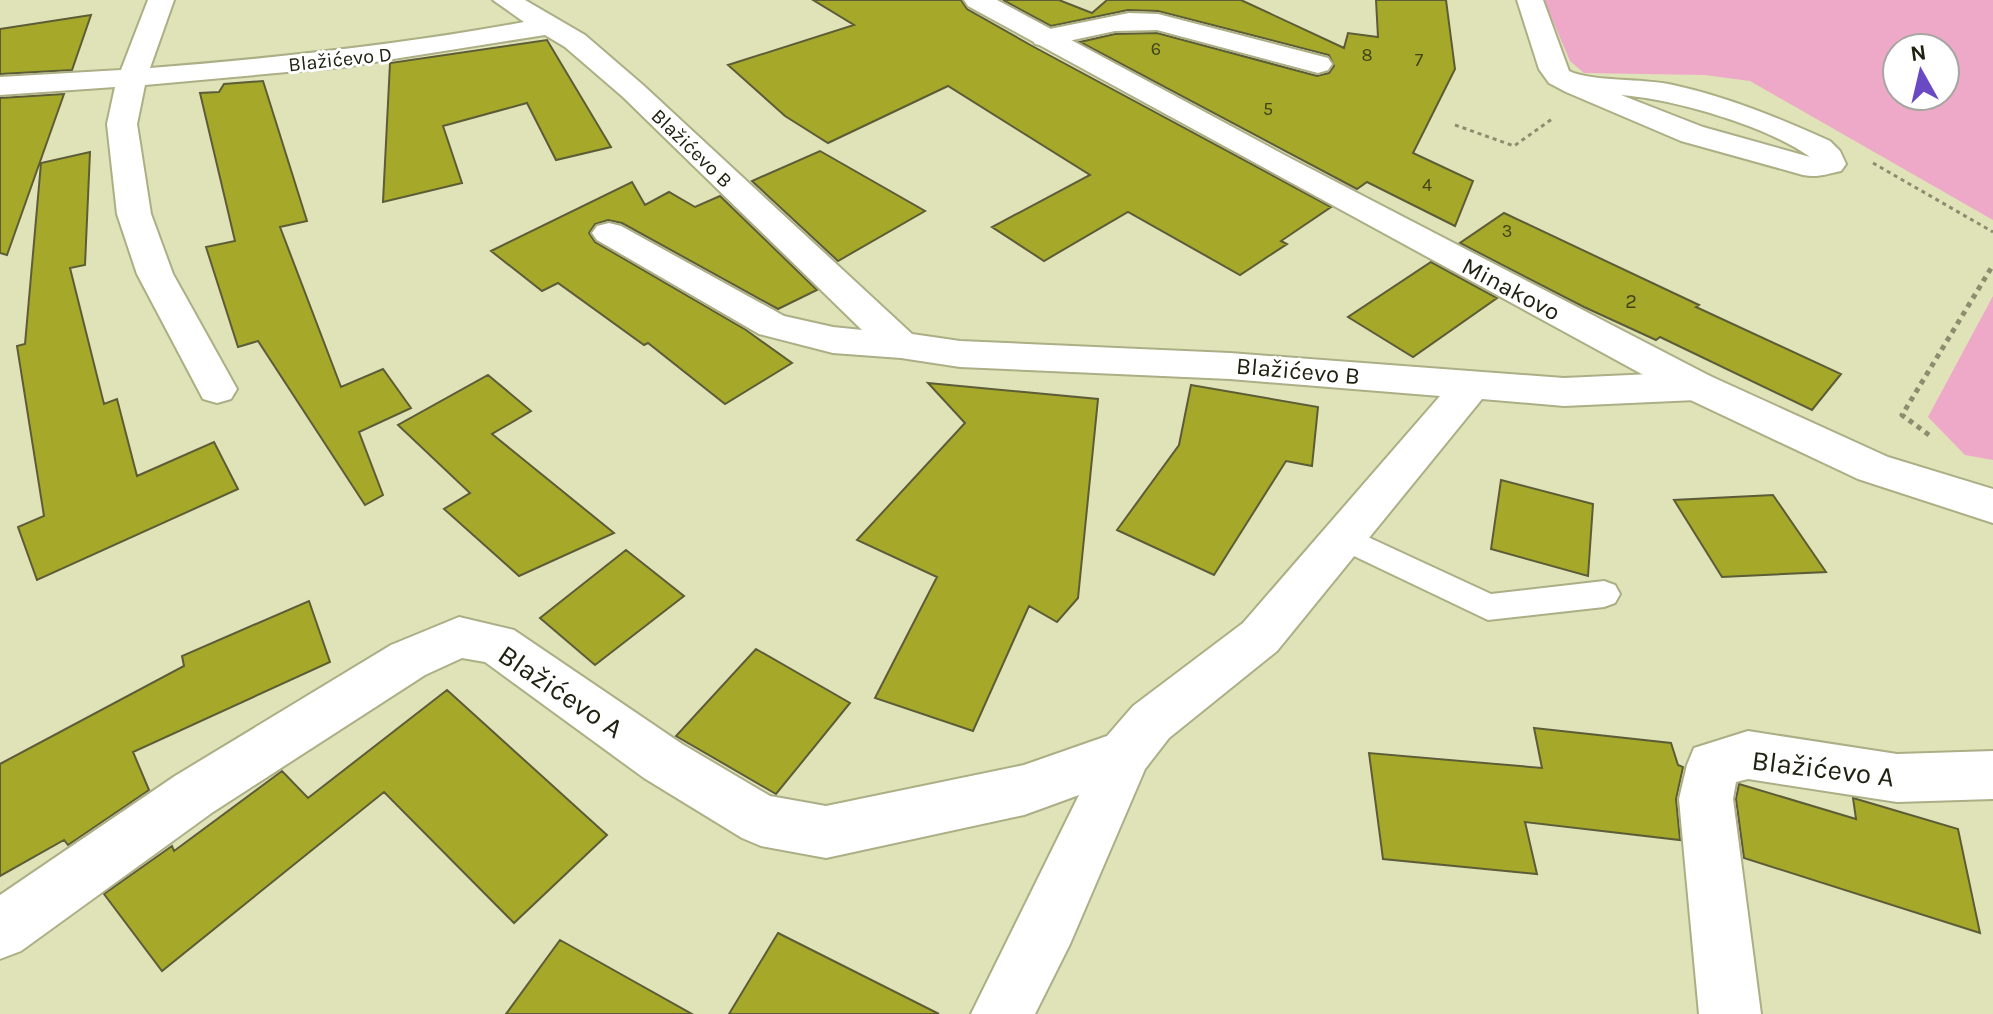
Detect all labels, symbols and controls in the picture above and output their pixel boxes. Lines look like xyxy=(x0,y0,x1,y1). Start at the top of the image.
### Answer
north arrow xyxy=(1881,32,1961,112)
house number: 6 xyxy=(1151,38,1161,60)
text: N xyxy=(1909,39,1928,67)
street label: Blažićevo D xyxy=(287,43,393,76)
house number: 8 xyxy=(1361,44,1373,66)
house number: 7 xyxy=(1415,49,1424,71)
house number: 5 xyxy=(1263,98,1273,120)
street label: Blažićevo B xyxy=(647,104,737,192)
house number: 4 xyxy=(1422,174,1432,196)
house number: 3 xyxy=(1502,220,1512,242)
street label: Minakovo xyxy=(1457,252,1565,326)
house number: 2 xyxy=(1625,290,1637,313)
street label: Blažićevo B xyxy=(1235,352,1361,390)
street label: Blažićevo A xyxy=(492,638,629,745)
street label: Blažićevo A xyxy=(1750,743,1896,794)

